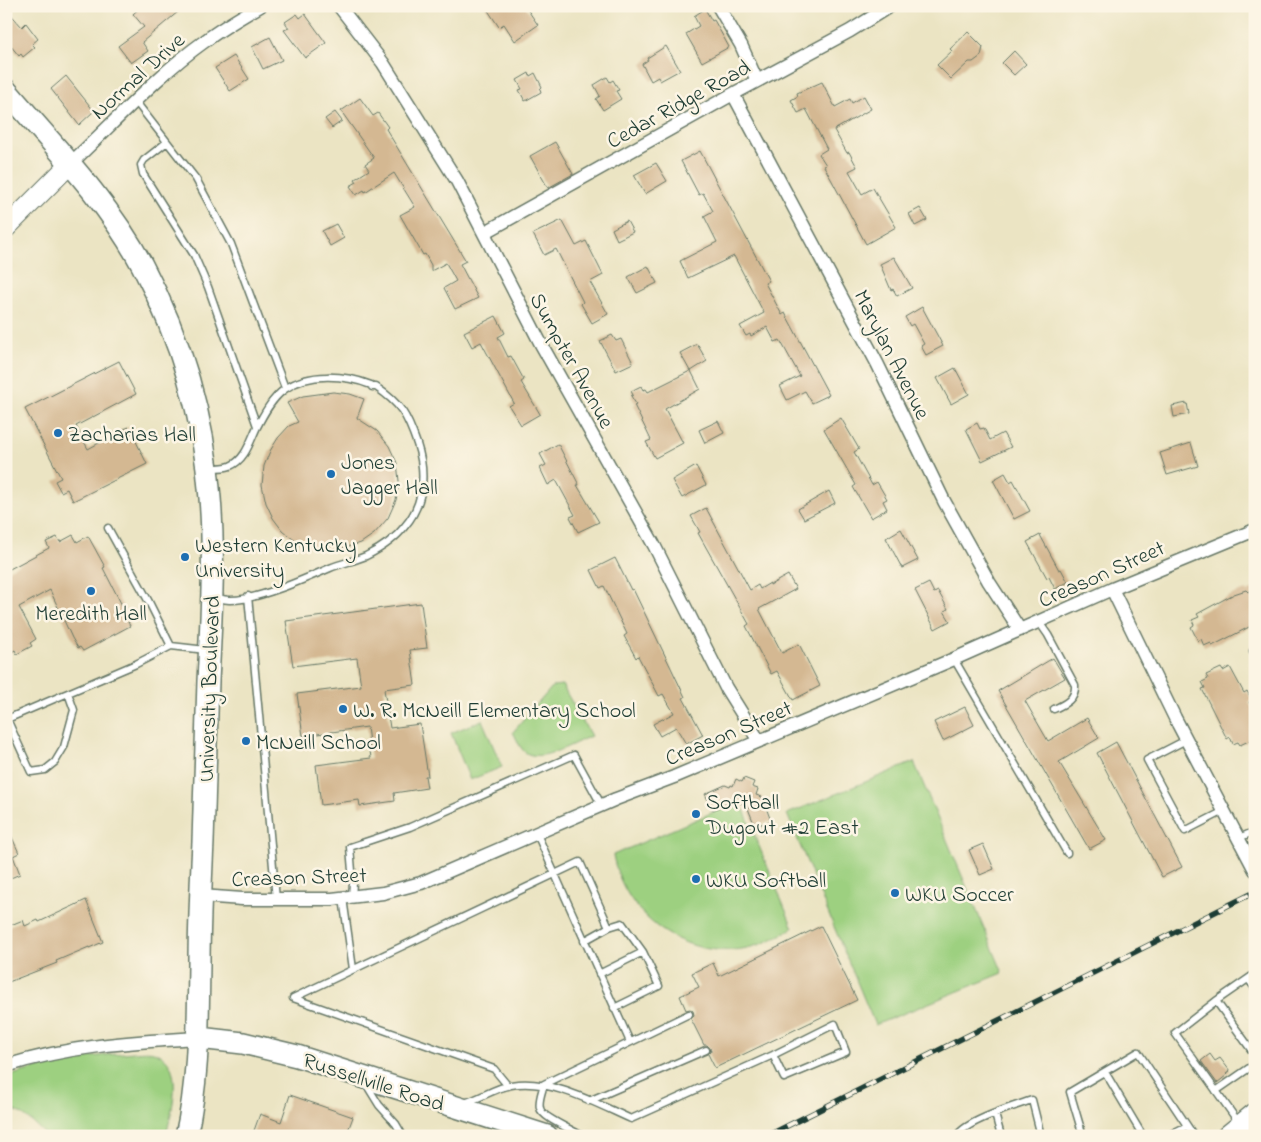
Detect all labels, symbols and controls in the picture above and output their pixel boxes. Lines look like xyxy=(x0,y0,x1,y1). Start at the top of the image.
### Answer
street label: Normal Drive xyxy=(85,26,193,128)
street label: Cedar Ridge Road xyxy=(602,53,758,159)
street label: Marylan Avenue xyxy=(843,285,937,426)
street label: Sumpter Avenue xyxy=(520,288,621,435)
place label: Zacharias Hall xyxy=(68,420,196,452)
marker: Zacharias Hall xyxy=(52,427,64,439)
place label: Jones Jagger Hall xyxy=(341,448,438,506)
marker: Jones Jagger Hall xyxy=(325,468,337,480)
place label: Western Kentucky University xyxy=(195,531,356,589)
street label: Creason Street xyxy=(1034,533,1171,618)
marker: Western Kentucky University xyxy=(179,551,191,563)
marker: Meredith Hall xyxy=(85,585,97,597)
street label: University Boulevard xyxy=(192,595,231,783)
place label: Meredith Hall xyxy=(35,599,147,631)
street label: Creason Street xyxy=(661,693,798,776)
place label: W. R. McNeill Elementary School xyxy=(353,696,636,729)
marker: W. R. McNeill Elementary School xyxy=(337,703,349,715)
place label: McNeill School xyxy=(256,728,381,760)
marker: McNeill School xyxy=(240,735,252,747)
place label: Softball Dugout #2 East xyxy=(705,788,859,846)
marker: Softball Dugout #2 East xyxy=(690,808,702,820)
street label: Creason Street xyxy=(231,861,368,897)
place label: WKU Softball xyxy=(706,866,826,898)
marker: WKU Softball xyxy=(690,873,702,885)
place label: WKU Soccer xyxy=(905,880,1014,912)
marker: WKU Soccer xyxy=(889,887,901,899)
street label: Russellville Road xyxy=(298,1046,448,1122)

